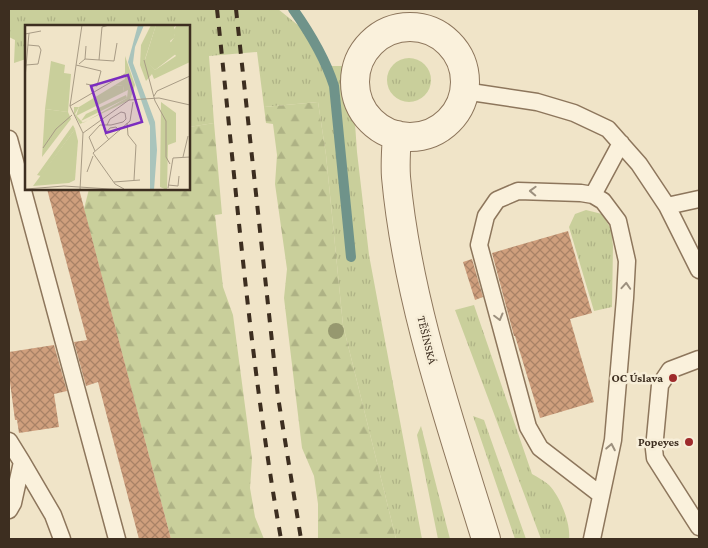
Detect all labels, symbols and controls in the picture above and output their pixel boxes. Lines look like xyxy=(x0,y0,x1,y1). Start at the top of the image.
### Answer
inset map xyxy=(25,25,190,190)
one-way arrow xyxy=(529,186,536,196)
one-way arrow xyxy=(620,281,631,289)
one-way arrow xyxy=(493,313,503,321)
street label: TĚŠÍNSKÁ xyxy=(414,314,440,366)
place label: OC Úslava xyxy=(612,371,663,385)
marker: OC Úslava xyxy=(667,372,679,384)
place label: Popeyes xyxy=(638,435,679,449)
marker: Popeyes xyxy=(683,436,695,448)
one-way arrow xyxy=(605,443,616,452)

